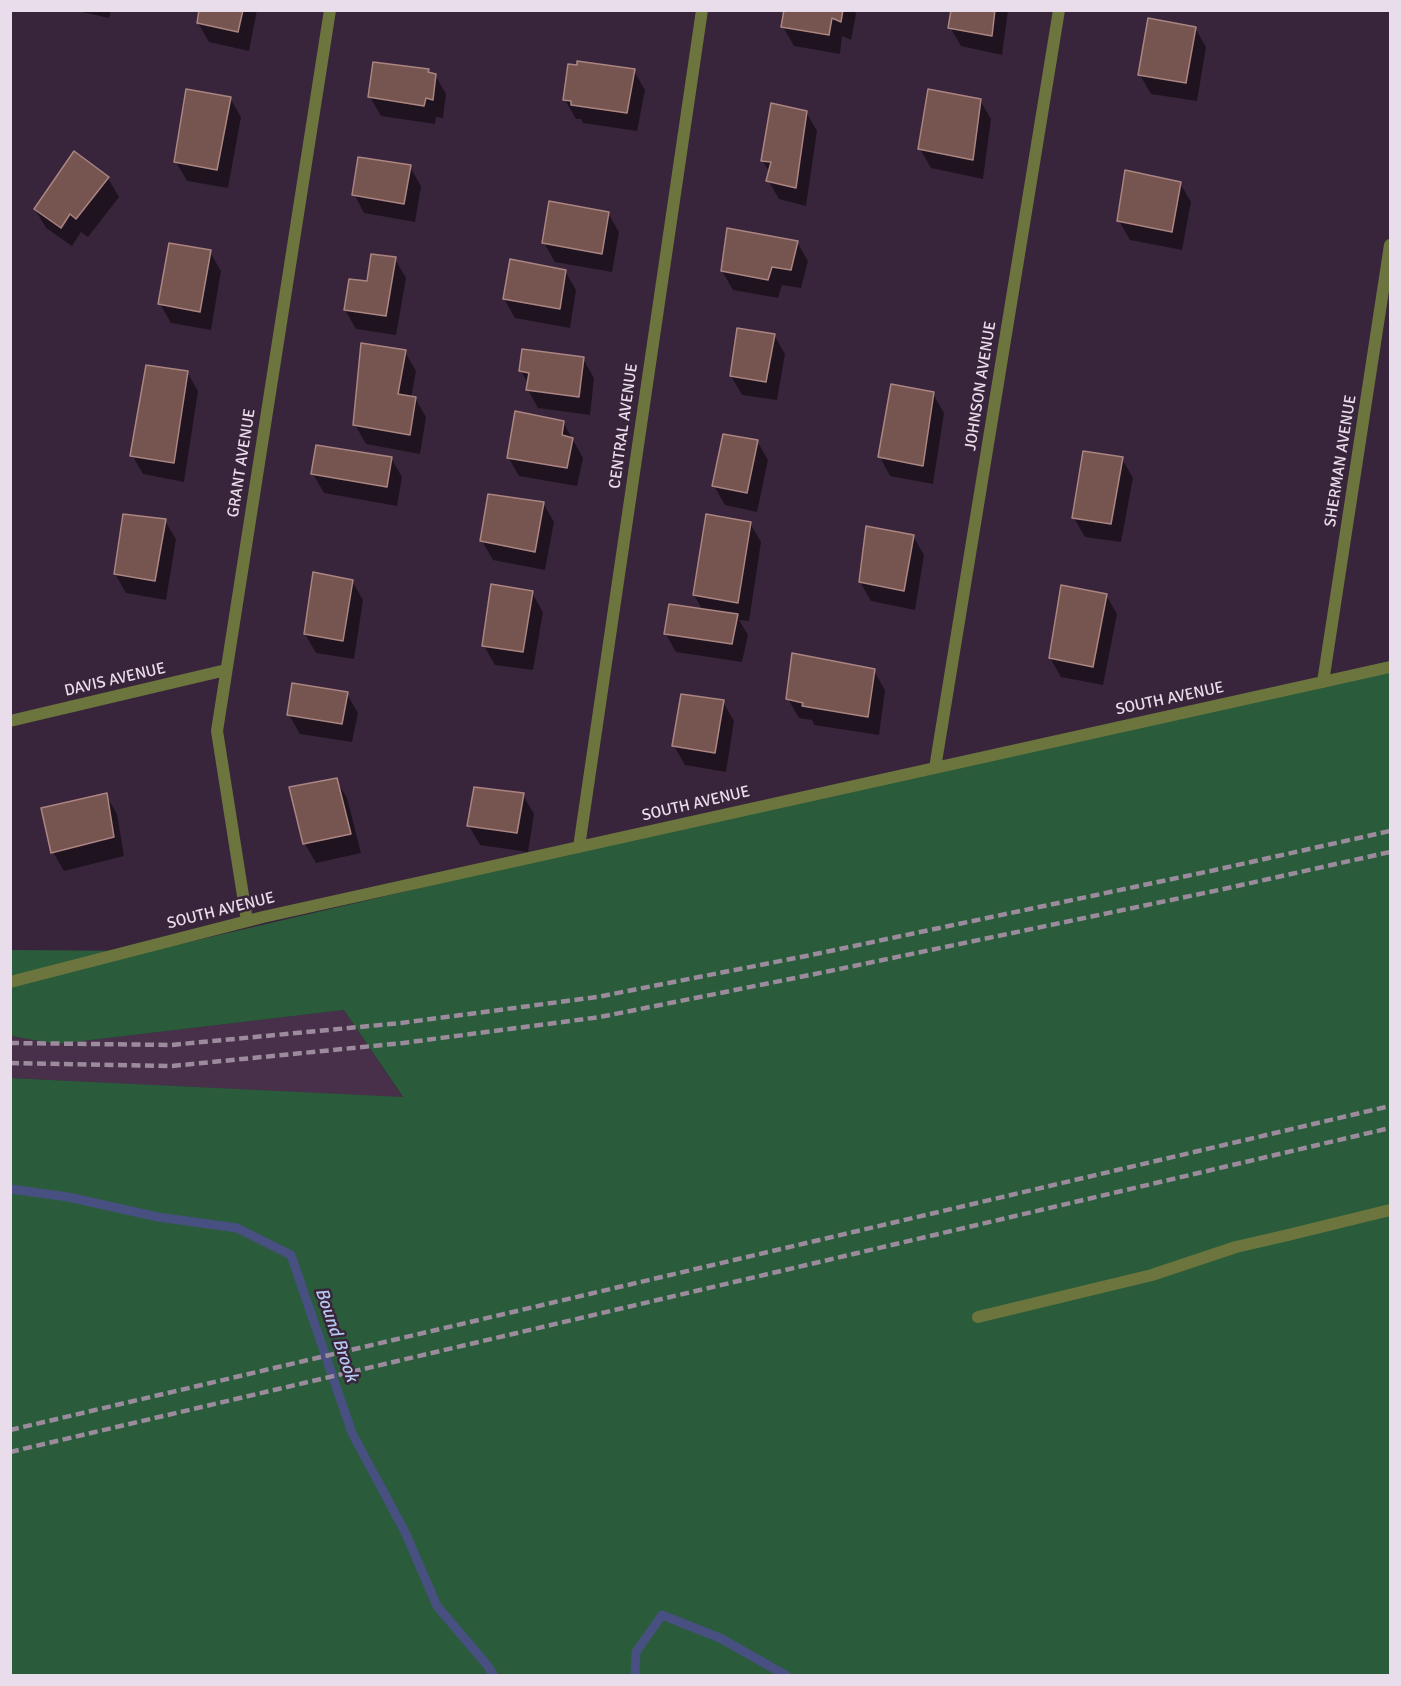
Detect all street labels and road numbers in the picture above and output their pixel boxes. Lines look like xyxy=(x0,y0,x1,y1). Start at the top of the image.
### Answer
street label: JOHNSON AVENUE xyxy=(961,320,1001,452)
street label: CENTRAL AVENUE xyxy=(606,362,642,490)
street label: SHERMAN AVENUE xyxy=(1321,394,1361,528)
street label: GRANT AVENUE xyxy=(224,407,260,519)
street label: DAVIS AVENUE xyxy=(63,659,167,701)
street label: SOUTH AVENUE xyxy=(1114,678,1226,720)
street label: SOUTH AVENUE xyxy=(640,782,752,826)
street label: SOUTH AVENUE xyxy=(165,888,277,934)

